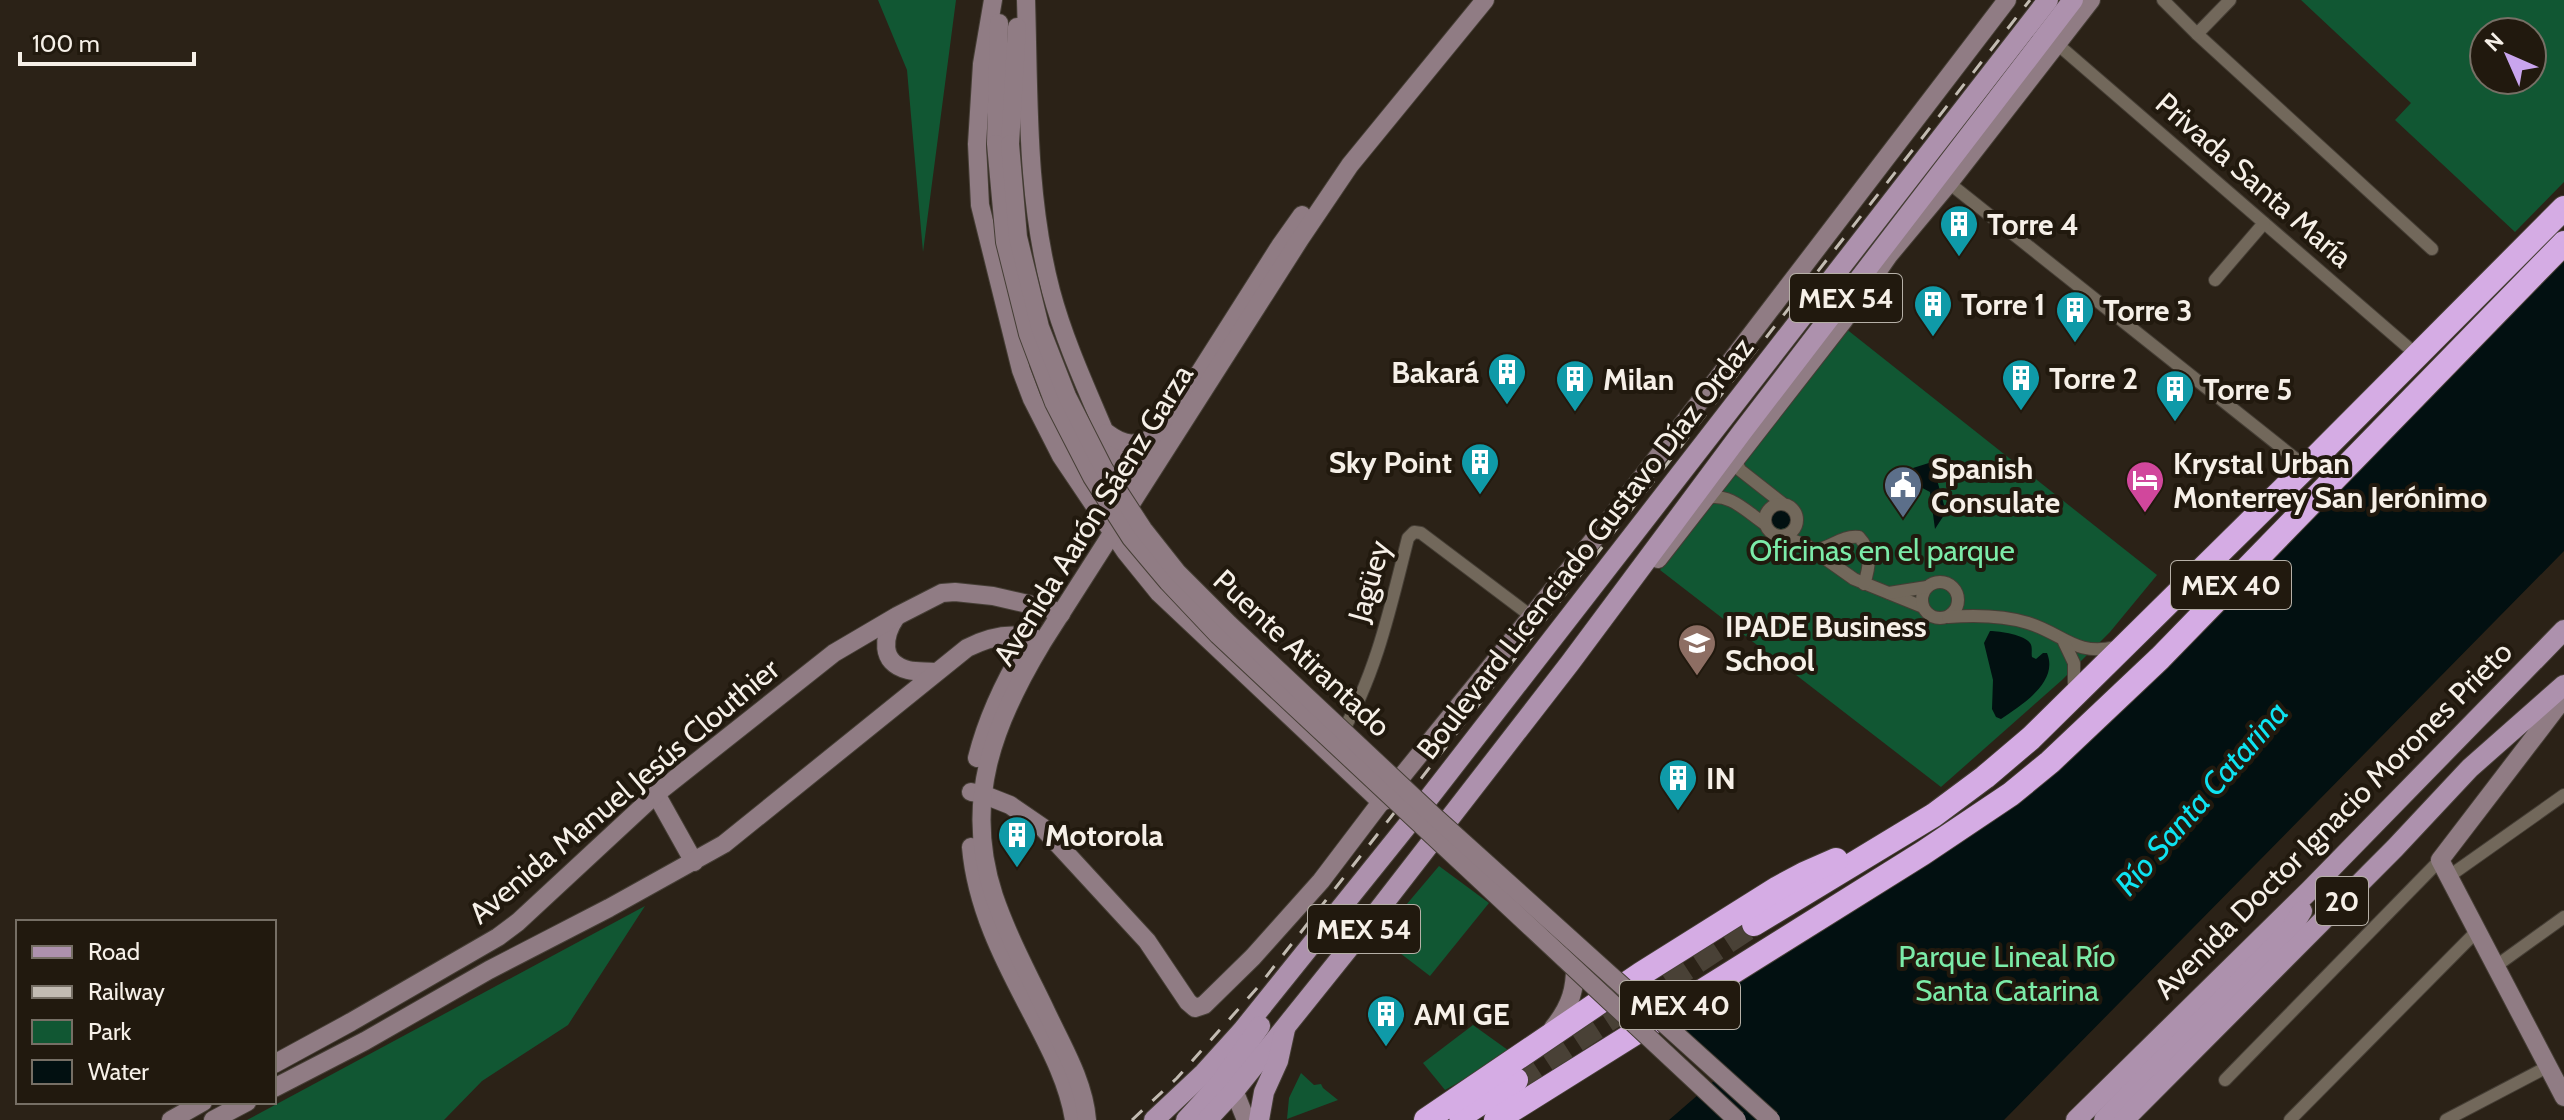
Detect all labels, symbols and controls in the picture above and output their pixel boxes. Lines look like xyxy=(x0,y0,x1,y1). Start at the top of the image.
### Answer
scale bar xyxy=(20,16,194,66)
north arrow xyxy=(2468,16,2548,96)
text: N xyxy=(2479,27,2509,57)
text: 100 m xyxy=(32,29,100,58)
street label: Privada Santa María xyxy=(2148,85,2360,276)
building icon: Torre 4 xyxy=(1938,203,1980,258)
place label: Torre 4 xyxy=(1987,206,2079,243)
road number: MEX 54 xyxy=(1790,274,1902,322)
building icon: Torre 1 xyxy=(1912,283,1954,338)
place label: Torre 1 xyxy=(1961,286,2045,323)
building icon: Torre 3 xyxy=(2054,289,2096,344)
place label: Torre 3 xyxy=(2103,292,2192,329)
street label: Boulevard Licenciado Gustavo Díaz Ordaz xyxy=(1409,330,1761,766)
building icon: Bakará xyxy=(1486,351,1528,406)
place label: Bakará xyxy=(1391,354,1479,391)
street label: Avenida Aarón Sáenz Garza xyxy=(985,357,1201,672)
building icon: Torre 2 xyxy=(2000,357,2042,412)
building icon: Milan xyxy=(1554,358,1596,413)
place label: Torre 2 xyxy=(2049,360,2138,397)
place label: Milan xyxy=(1603,361,1674,398)
building icon: Torre 5 xyxy=(2154,368,2196,423)
place label: Torre 5 xyxy=(2203,371,2292,408)
building icon: Sky Point xyxy=(1459,441,1501,496)
place label: Sky Point xyxy=(1329,444,1452,481)
place label: Krystal Urban Monterrey San Jerónimo xyxy=(2173,445,2487,516)
place label: Spanish Consulate xyxy=(1931,450,2060,521)
hotel icon: Krystal Urban Monterrey San Jerónimo xyxy=(2124,459,2166,514)
public building icon: Spanish Consulate xyxy=(1882,464,1924,519)
park label: Oficinas en el parque xyxy=(1749,532,2015,569)
street label: Jagüey xyxy=(1340,536,1398,627)
street label: Puente Atirantado xyxy=(1206,561,1398,745)
road number: MEX 40 xyxy=(2171,561,2291,609)
place label: IPADE Business School xyxy=(1725,608,1927,679)
school or university icon: IPADE Business School xyxy=(1676,622,1718,677)
street label: Avenida Doctor Ignacio Morones Prieto xyxy=(2146,633,2520,1007)
street label: Avenida Manuel Jesús Clouthier xyxy=(461,650,787,932)
water label: Río Santa Catarina xyxy=(2106,693,2296,903)
building icon: IN xyxy=(1657,757,1699,812)
place label: IN xyxy=(1706,760,1736,797)
building icon: Motorola xyxy=(996,814,1038,869)
place label: Motorola xyxy=(1045,817,1164,854)
road number: 20 xyxy=(2316,877,2368,925)
road number: MEX 54 xyxy=(1308,905,1420,953)
legend xyxy=(16,920,276,1104)
text: Road xyxy=(88,937,140,966)
park label: Parque Lineal Río Santa Catarina xyxy=(1898,938,2116,1009)
text: Railway xyxy=(88,977,165,1006)
road number: MEX 40 xyxy=(1620,981,1740,1029)
building icon: AMI GE xyxy=(1365,993,1407,1048)
place label: AMI GE xyxy=(1414,996,1510,1033)
text: Park xyxy=(88,1017,131,1046)
text: Water xyxy=(88,1057,149,1086)

